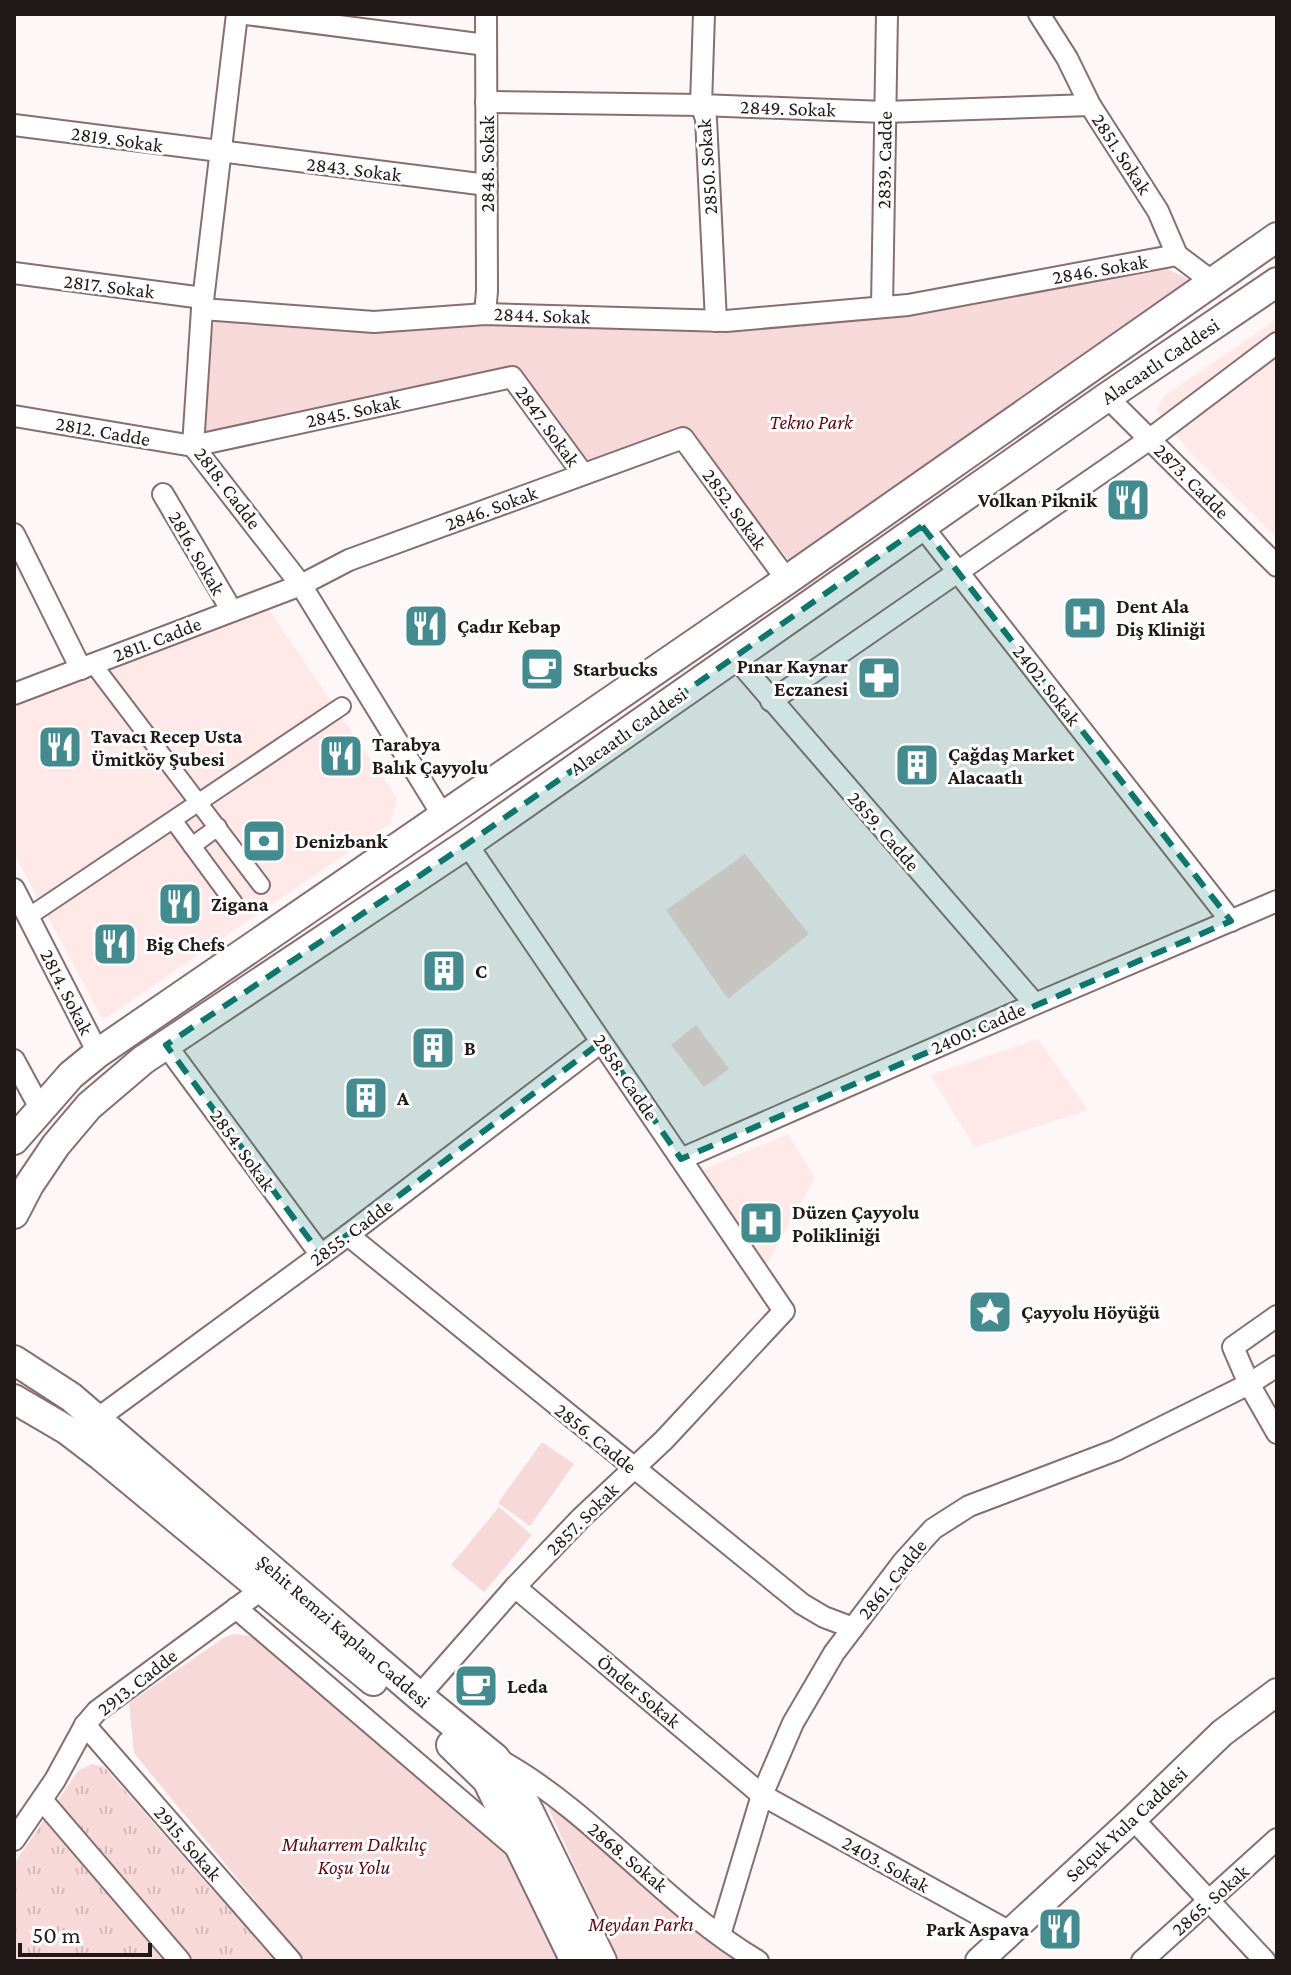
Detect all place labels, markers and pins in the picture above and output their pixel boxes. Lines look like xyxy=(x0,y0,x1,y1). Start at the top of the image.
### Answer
restaurant icon: Volkan Piknik xyxy=(1104,476,1152,524)
place label: Volkan Piknik xyxy=(977,489,1098,511)
hospital icon: Dent Ala Diş Kliniği xyxy=(1061,594,1109,642)
place label: Dent Ala Diş Kliniği xyxy=(1116,595,1205,640)
restaurant icon: Çadır Kebap xyxy=(402,602,450,650)
place label: Çadır Kebap xyxy=(457,615,561,637)
cafe icon: Starbucks xyxy=(518,645,566,693)
pharmacy icon: Pınar Kaynar Eczanesi xyxy=(855,654,903,702)
place label: Pınar Kaynar Eczanesi xyxy=(737,655,848,700)
place label: Starbucks xyxy=(573,658,658,680)
restaurant icon: Tavacı Recep Usta Ümitköy Şubesi xyxy=(36,723,84,771)
place label: Tavacı Recep Usta Ümitköy Şubesi xyxy=(91,725,242,770)
restaurant icon: Tarabya Balık Çayyolu xyxy=(317,732,365,780)
place label: Tarabya Balık Çayyolu xyxy=(372,733,489,778)
building icon: Çağdaş Market Alacaatlı xyxy=(893,741,941,789)
place label: Çağdaş Market Alacaatlı xyxy=(947,743,1075,788)
bank icon: Denizbank xyxy=(240,817,288,865)
place label: Denizbank xyxy=(295,830,389,852)
restaurant icon: Zigana xyxy=(156,880,204,928)
place label: Zigana xyxy=(211,893,269,915)
restaurant icon: Big Chefs xyxy=(91,920,139,968)
place label: Big Chefs xyxy=(146,933,225,955)
building icon: C xyxy=(420,947,468,995)
place label: C xyxy=(475,960,487,982)
building icon: B xyxy=(409,1024,457,1072)
place label: B xyxy=(464,1037,476,1059)
building icon: A xyxy=(342,1074,390,1122)
place label: A xyxy=(396,1087,410,1109)
hospital icon: Düzen Çayyolu Polikliniği xyxy=(737,1199,785,1247)
place label: Düzen Çayyolu Polikliniği xyxy=(792,1201,920,1246)
place icon: Çayyolu Höyüğü xyxy=(966,1288,1014,1336)
place label: Çayyolu Höyüğü xyxy=(1021,1301,1161,1323)
cafe icon: Leda xyxy=(452,1662,500,1710)
place label: Leda xyxy=(507,1675,548,1697)
restaurant icon: Park Aspava xyxy=(1036,1905,1084,1953)
place label: Park Aspava xyxy=(926,1918,1029,1940)

